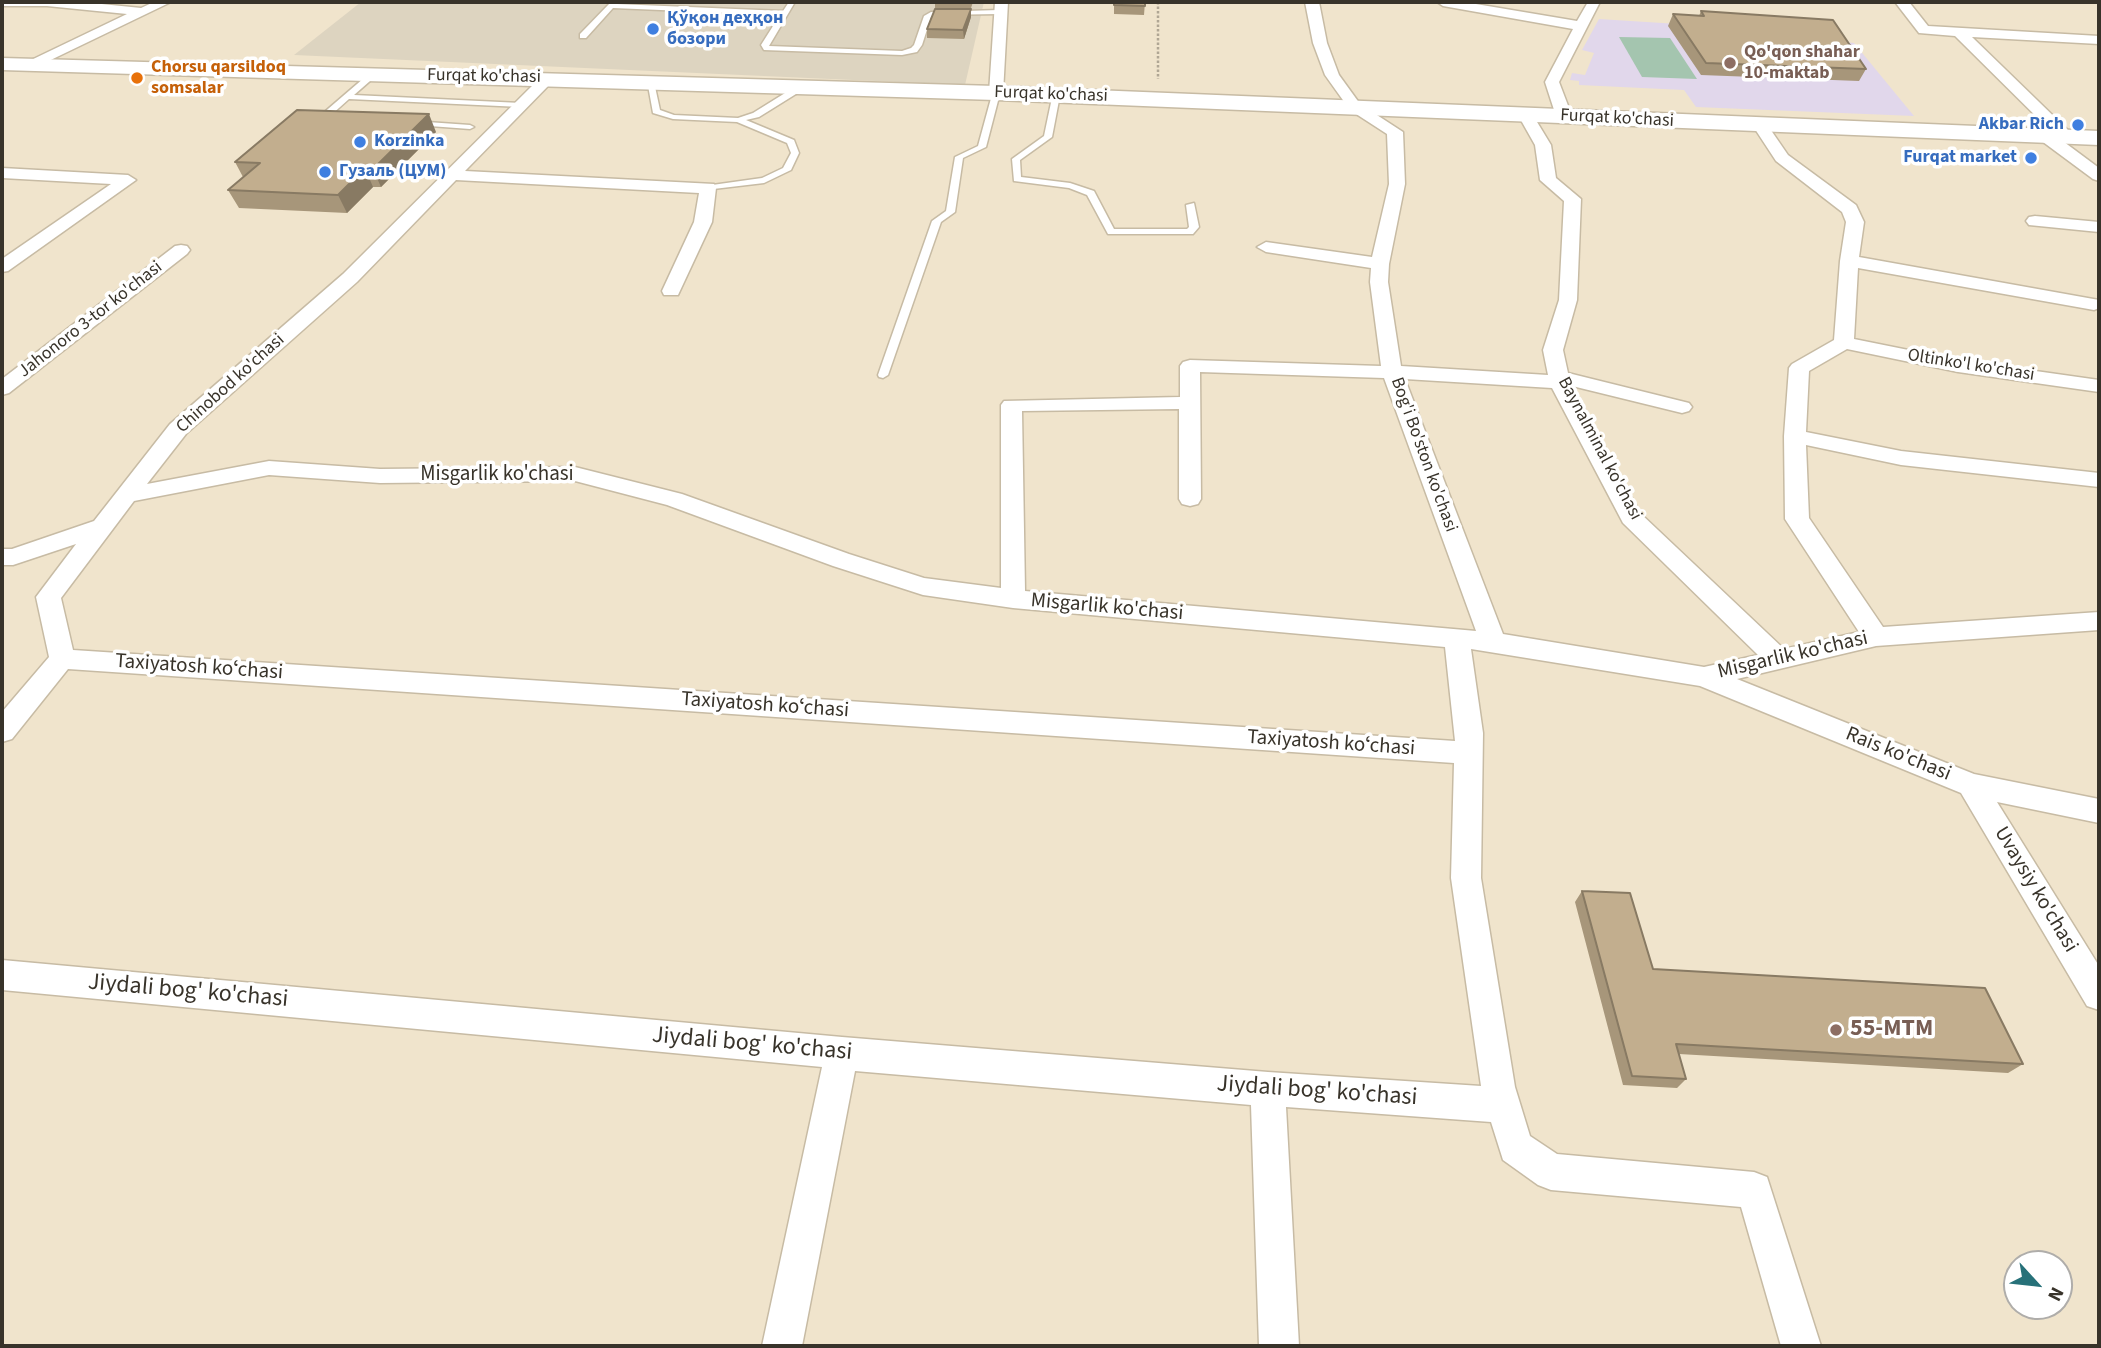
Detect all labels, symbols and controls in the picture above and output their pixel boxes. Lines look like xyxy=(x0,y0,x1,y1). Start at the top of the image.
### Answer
place label: Қўқон деҳқон бозори xyxy=(667,8,783,50)
marker: Қўқон деҳқон бозори xyxy=(645,21,661,37)
place label: Qo'qon shahar 10-maktab xyxy=(1744,42,1860,84)
marker: Qo'qon shahar 10-maktab xyxy=(1722,55,1738,71)
place label: Chorsu qarsildoq somsalar xyxy=(151,57,286,100)
street label: Furqat ko'chasi xyxy=(427,65,541,89)
marker: Chorsu qarsildoq somsalar xyxy=(129,70,145,86)
street label: Furqat ko'chasi xyxy=(994,82,1108,108)
street label: Furqat ko'chasi xyxy=(1560,105,1674,133)
place label: Akbar Rich xyxy=(1979,114,2064,136)
marker: Akbar Rich xyxy=(2070,117,2086,133)
place label: Korzinka xyxy=(374,131,444,153)
marker: Korzinka xyxy=(352,134,368,150)
place label: Furqat market xyxy=(1903,147,2017,169)
marker: Furqat market xyxy=(2023,150,2039,166)
place label: Гузаль (ЦУМ) xyxy=(339,161,446,183)
marker: Гузаль (ЦУМ) xyxy=(317,164,333,180)
street label: Jahonoro 3-tor ko'chasi xyxy=(15,257,167,383)
street label: Chinobod ko'chasi xyxy=(172,330,290,438)
street label: Oltinko'l ko'chasi xyxy=(1906,345,2036,387)
street label: Baynalminal ko'chasi xyxy=(1552,374,1646,524)
street label: Bog'i Bo'ston ko'chasi xyxy=(1385,375,1461,535)
street label: Misgarlik ko'chasi xyxy=(420,462,574,488)
street label: Misgarlik ko'chasi xyxy=(1029,589,1185,627)
street label: Misgarlik ko'chasi xyxy=(1715,626,1871,686)
street label: Taxiyatosh koʻchasi xyxy=(114,650,284,686)
street label: Taxiyatosh koʻchasi xyxy=(680,688,850,724)
street label: Rais ko'chasi xyxy=(1842,722,1954,788)
street label: Taxiyatosh koʻchasi xyxy=(1246,726,1416,762)
street label: Uvaysiy ko'chasi xyxy=(1988,823,2082,957)
street label: Jiydali bog' ko'chasi xyxy=(87,969,289,1015)
place label: 55-МТМ xyxy=(1850,1016,1933,1044)
street label: Jiydali bog' ko'chasi xyxy=(651,1022,853,1068)
marker: 55-МТМ xyxy=(1828,1022,1844,1038)
street label: Jiydali bog' ko'chasi xyxy=(1216,1071,1418,1113)
north arrow xyxy=(2003,1250,2073,1320)
text: N xyxy=(2040,1282,2070,1306)

